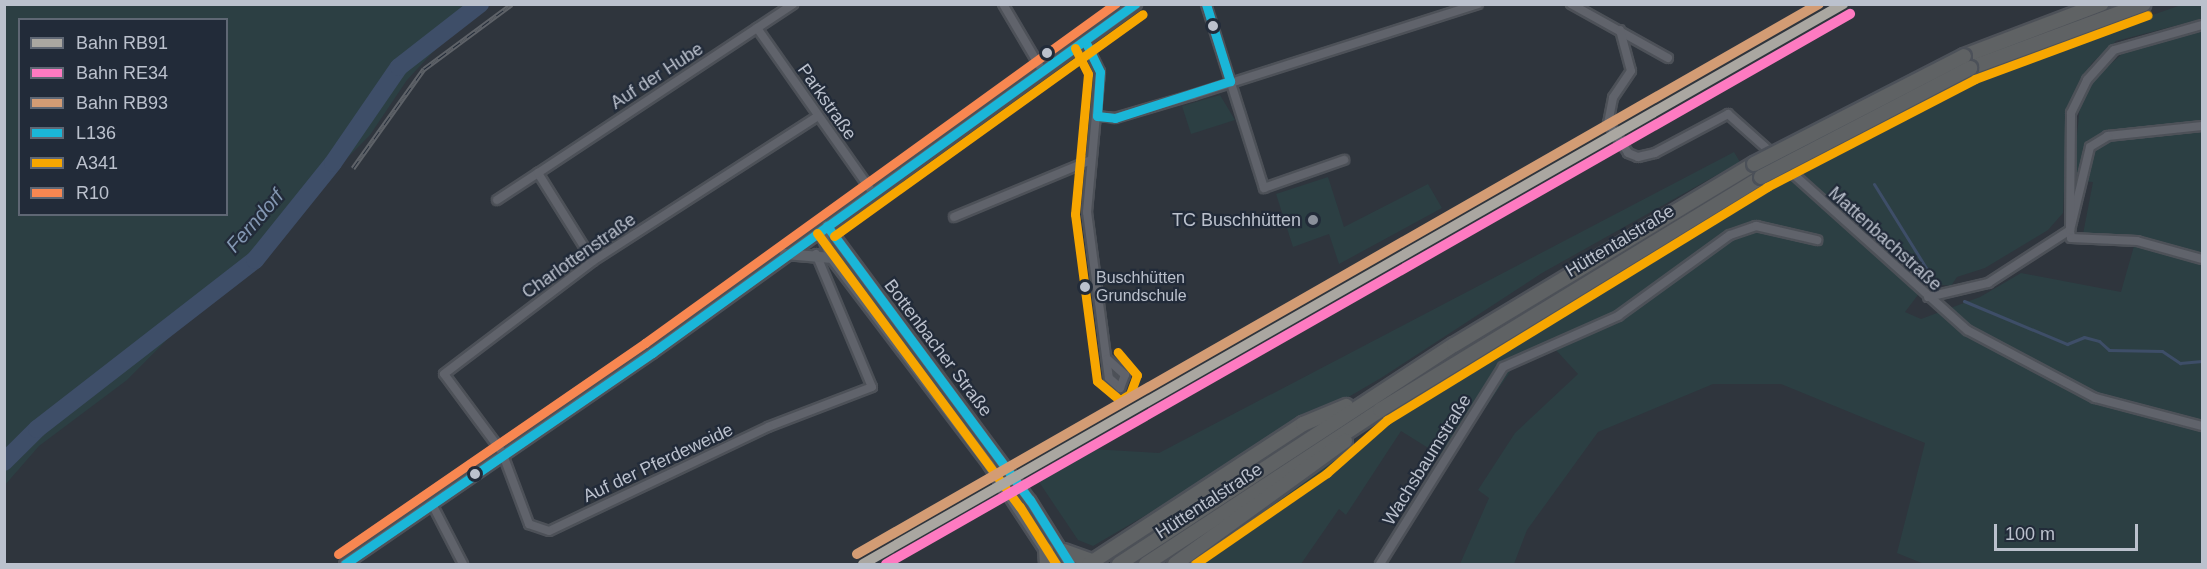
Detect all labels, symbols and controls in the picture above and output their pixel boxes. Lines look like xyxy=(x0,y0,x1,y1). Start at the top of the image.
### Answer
legend xyxy=(18,18,228,216)
unlabelled marker xyxy=(1207,20,1219,32)
text: Bahn RB91 xyxy=(76,33,168,53)
street label: Auf der Hube xyxy=(607,38,707,114)
unlabelled marker xyxy=(1041,47,1053,59)
street label: Parkstraße xyxy=(793,60,861,144)
text: Bahn RE34 xyxy=(76,63,168,83)
text: Bahn RB93 xyxy=(76,93,168,113)
text: L136 xyxy=(76,123,116,143)
text: A341 xyxy=(76,153,118,173)
street label: Mattenbachstraße xyxy=(1824,182,1946,296)
text: R10 xyxy=(76,183,109,203)
water label: Ferndorf xyxy=(221,185,289,257)
street label: Hüttentalstraße xyxy=(1562,200,1678,282)
street label: Charlottenstraße xyxy=(518,209,640,303)
place label: TC Buschhütten xyxy=(1172,209,1301,231)
marker: TC Buschhütten xyxy=(1306,213,1320,227)
place label: Buschhütten Grundschule xyxy=(1096,268,1187,306)
street label: Bottenbacher Straße xyxy=(879,275,997,421)
marker: Buschhütten Grundschule xyxy=(1079,281,1091,293)
street label: Wachsbaumstraße xyxy=(1378,391,1476,529)
street label: Auf der Pferdeweide xyxy=(580,419,736,507)
street label: Hüttentalstraße xyxy=(1152,458,1266,544)
unlabelled marker xyxy=(469,468,481,480)
scale bar xyxy=(1997,512,2141,550)
text: 100 m xyxy=(2005,524,2055,544)

